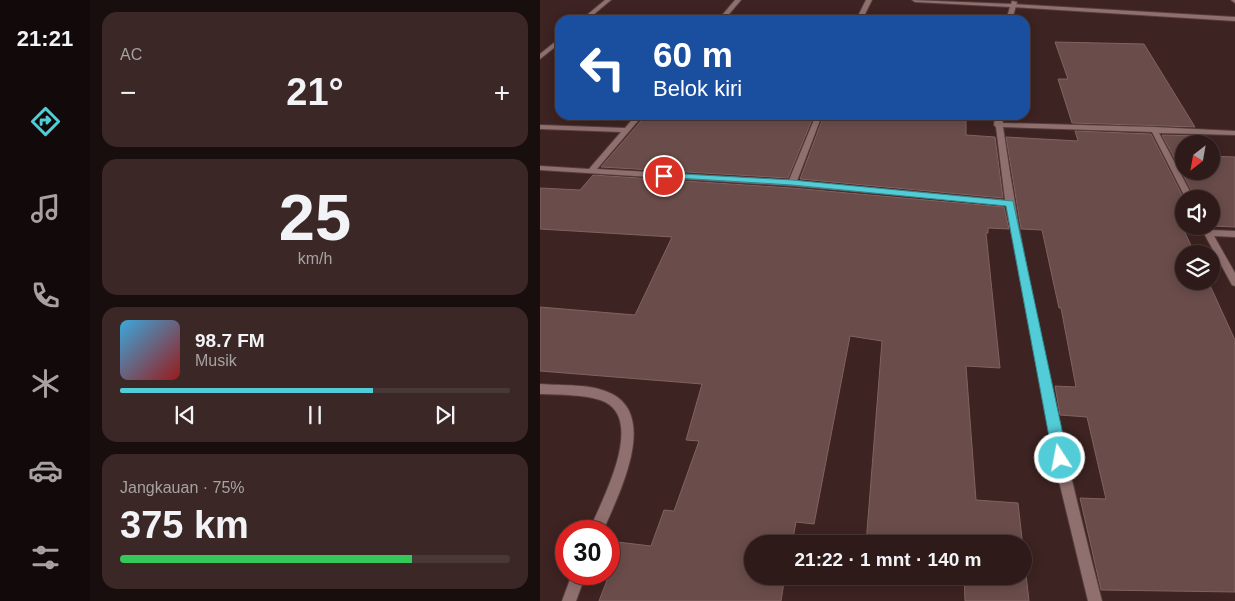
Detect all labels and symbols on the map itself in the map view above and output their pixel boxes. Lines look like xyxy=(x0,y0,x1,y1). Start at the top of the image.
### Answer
north arrow xyxy=(1175,135,1220,180)
pin xyxy=(643,155,685,197)
position arrow xyxy=(1033,431,1085,483)
speed limit sign: 30 xyxy=(555,520,620,585)

